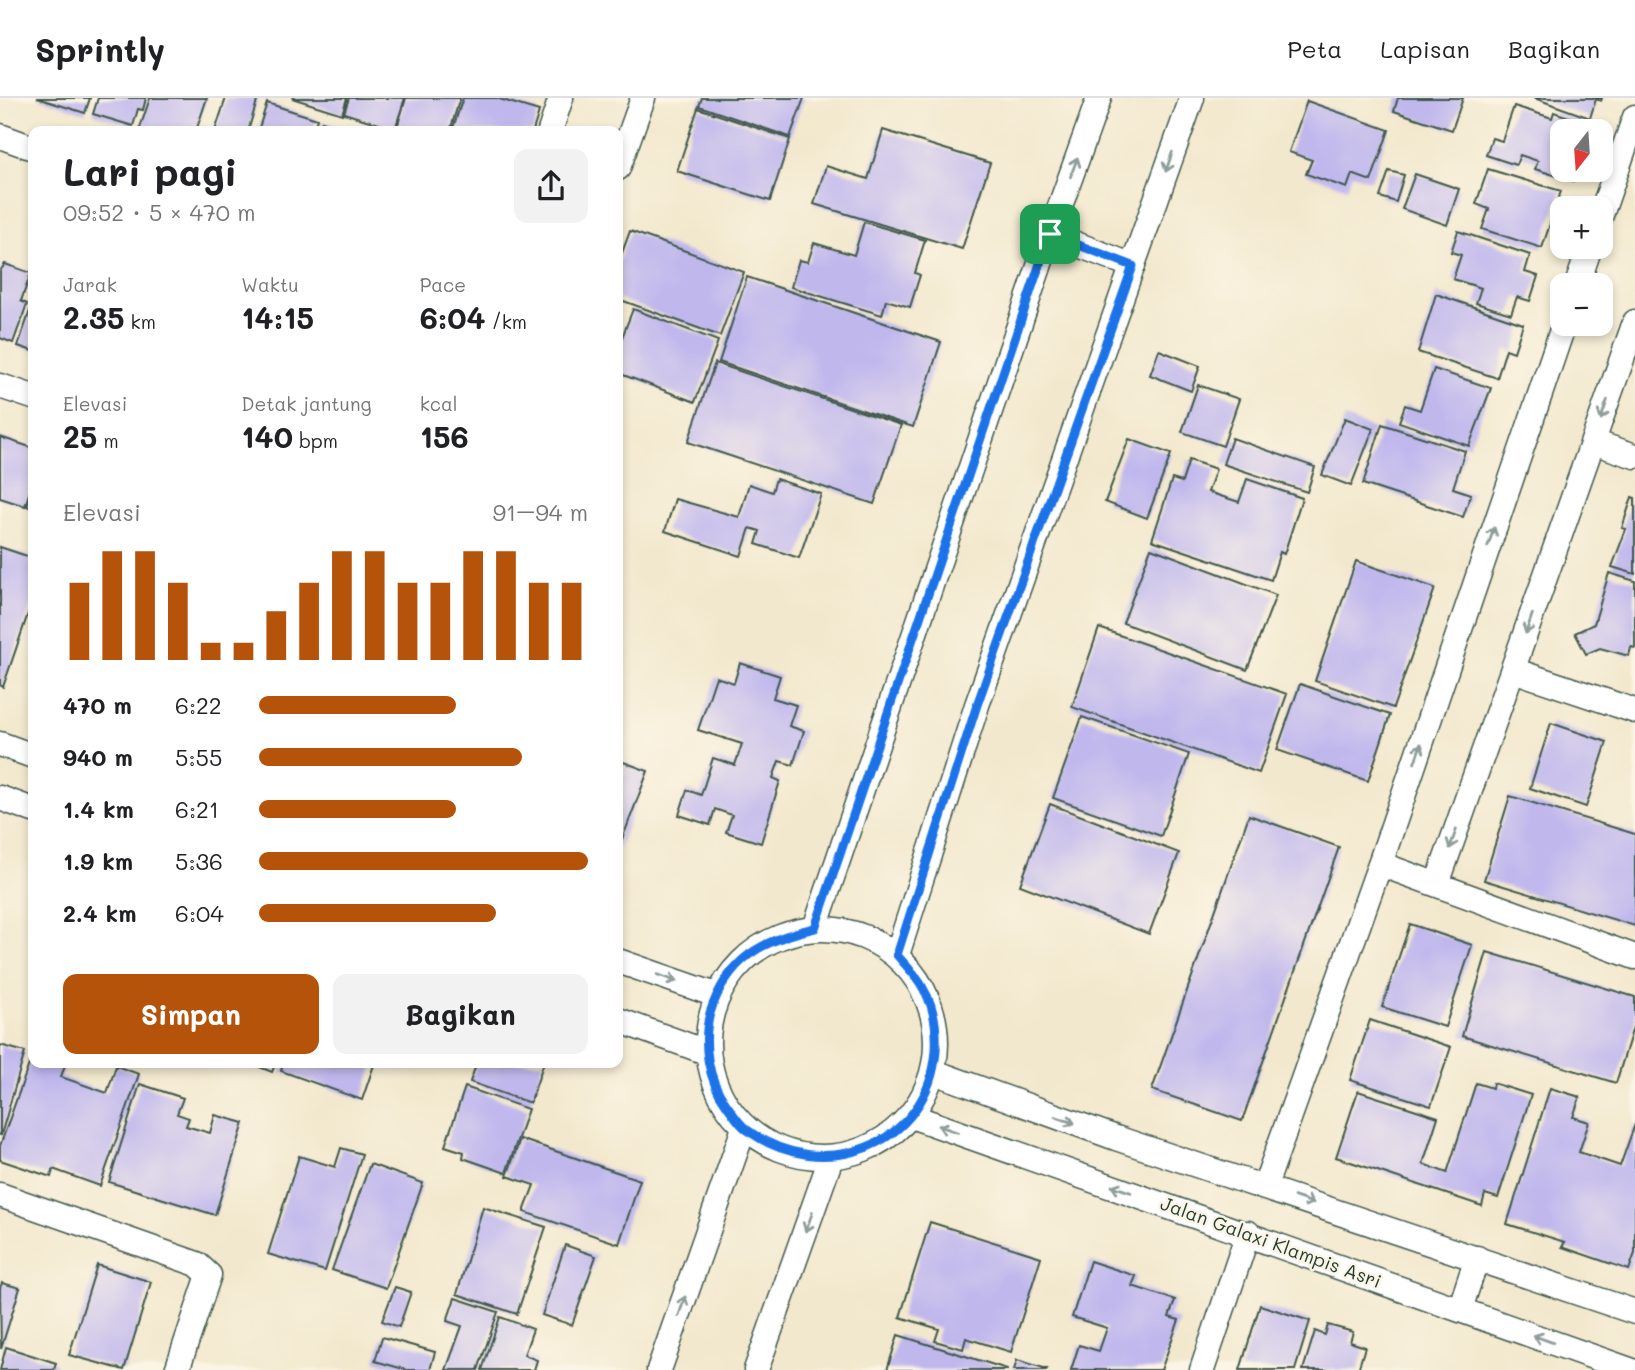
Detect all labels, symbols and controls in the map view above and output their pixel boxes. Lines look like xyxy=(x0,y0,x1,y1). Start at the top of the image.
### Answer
text: Sprintly xyxy=(35,27,165,70)
text: Peta xyxy=(1287,33,1342,64)
text: Lapisan xyxy=(1380,33,1470,64)
text: Bagikan xyxy=(1508,33,1600,64)
north arrow xyxy=(1550,119,1614,182)
map controls xyxy=(1550,119,1613,336)
text: Lari pagi xyxy=(63,146,237,196)
button: share xyxy=(514,149,588,223)
one-way arrow xyxy=(1162,151,1174,173)
one-way arrow xyxy=(1069,157,1081,179)
button: + xyxy=(1550,196,1613,259)
text: 09:52 · 5 × 470 m xyxy=(63,197,256,227)
pin xyxy=(1020,204,1080,264)
icon: arrive xyxy=(1031,215,1069,253)
text: Jarak xyxy=(63,272,117,297)
text: Waktu xyxy=(241,272,299,297)
text: Pace xyxy=(420,272,466,297)
button: − xyxy=(1550,273,1613,336)
text: 2.35 xyxy=(63,297,125,337)
text: 14:15 xyxy=(241,297,314,337)
text: 6:04 xyxy=(420,297,486,337)
text: km xyxy=(125,309,156,334)
text: /km xyxy=(486,309,527,334)
text: Elevasi xyxy=(63,391,127,416)
text: Detak jantung xyxy=(241,391,372,416)
text: kcal xyxy=(420,391,458,416)
one-way arrow xyxy=(1597,398,1609,420)
text: 25 xyxy=(63,416,97,456)
text: 140 xyxy=(241,416,293,456)
text: 156 xyxy=(420,416,469,456)
text: m xyxy=(97,428,119,453)
text: bpm xyxy=(293,428,338,453)
text: Elevasi xyxy=(63,497,141,527)
text: 91–94 m xyxy=(493,497,588,527)
one-way arrow xyxy=(1486,527,1498,549)
one-way arrow xyxy=(1522,613,1534,635)
text: 470 m xyxy=(63,690,132,720)
text: 6:22 xyxy=(175,690,222,720)
text: 940 m xyxy=(63,742,133,772)
text: 5:55 xyxy=(175,742,222,772)
one-way arrow xyxy=(1413,742,1425,764)
text: 1.4 km xyxy=(63,794,134,824)
text: 6:21 xyxy=(175,794,219,824)
one-way arrow xyxy=(1446,827,1458,849)
text: 1.9 km xyxy=(63,846,133,876)
text: 5:36 xyxy=(175,846,223,876)
text: 2.4 km xyxy=(63,898,136,928)
text: 6:04 xyxy=(175,898,224,928)
one-way arrow xyxy=(655,973,677,985)
button: Simpan xyxy=(63,974,319,1054)
button: Bagikan xyxy=(333,974,588,1054)
one-way arrow xyxy=(1053,1115,1075,1127)
one-way arrow xyxy=(938,1122,960,1134)
one-way arrow xyxy=(1110,1182,1132,1194)
street label: Jalan Galaxi Klampis Asri xyxy=(1157,1190,1385,1293)
one-way arrow xyxy=(1293,1194,1315,1207)
one-way arrow xyxy=(801,1210,814,1232)
one-way arrow xyxy=(677,1295,689,1317)
one-way arrow xyxy=(1532,1332,1554,1344)

